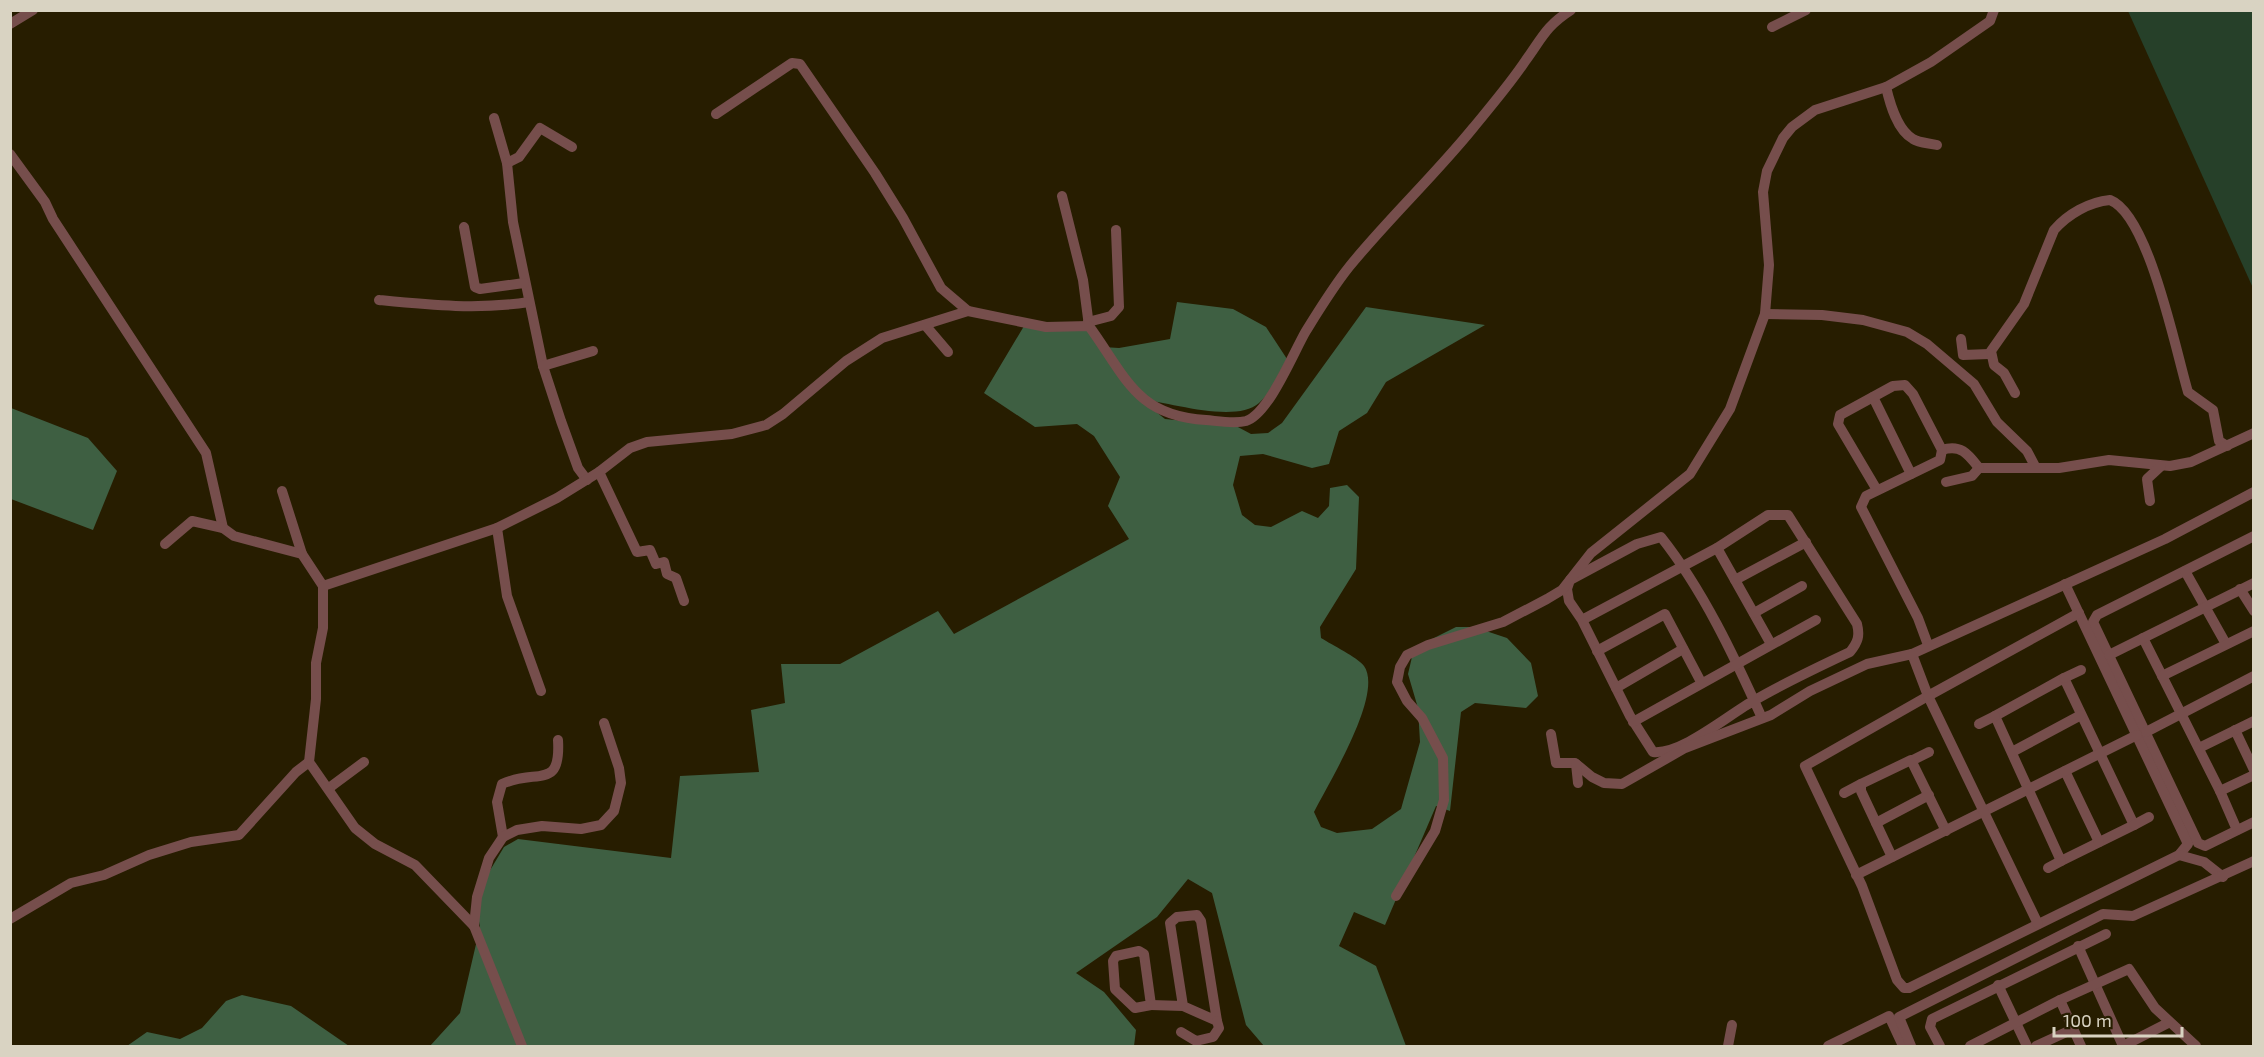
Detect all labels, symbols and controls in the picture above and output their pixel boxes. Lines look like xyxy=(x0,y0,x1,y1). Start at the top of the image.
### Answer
scale bar xyxy=(2054,1000,2182,1038)
text: 100 m xyxy=(2063,1009,2112,1031)

